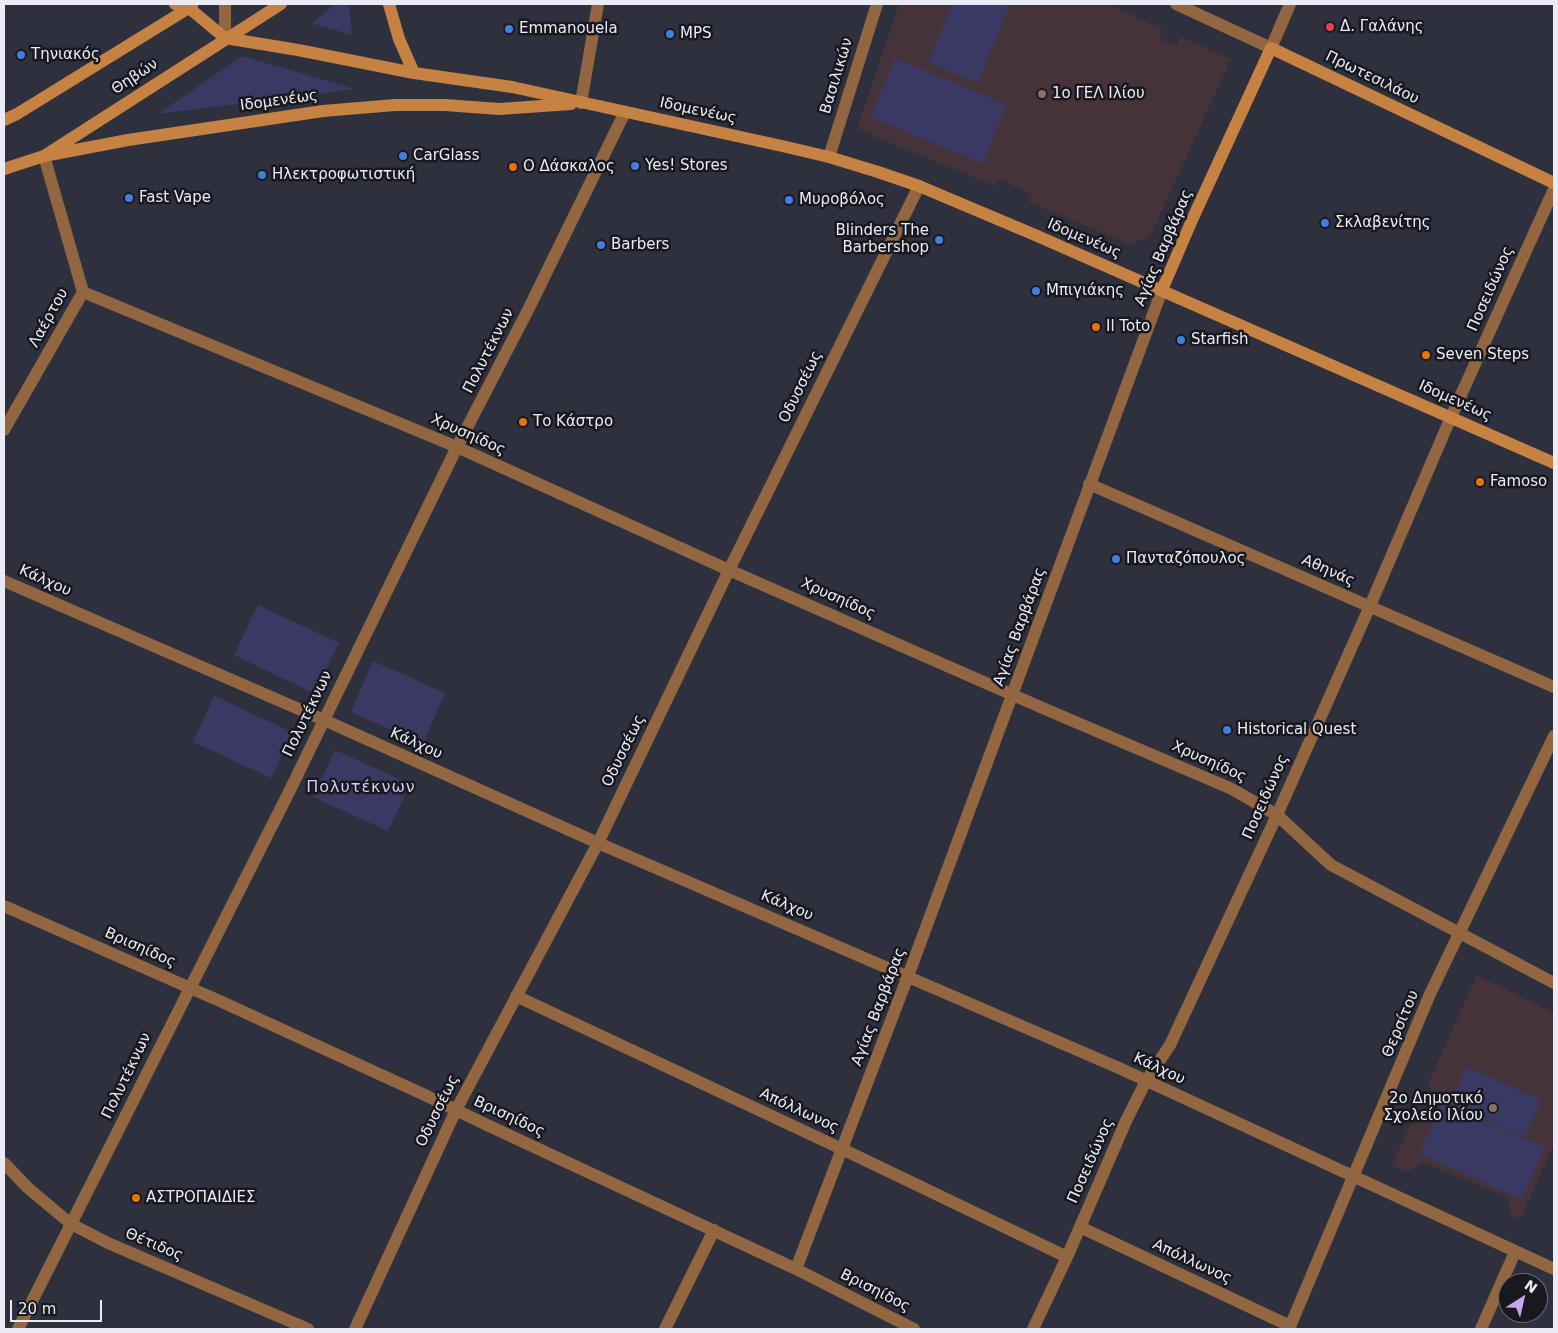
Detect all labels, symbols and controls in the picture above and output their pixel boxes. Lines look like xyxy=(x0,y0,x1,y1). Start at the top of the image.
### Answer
place label: Δ. Γαλάνης xyxy=(1340,18,1423,36)
place label: Emmanouela xyxy=(519,20,618,38)
marker: Δ. Γαλάνης xyxy=(1324,21,1336,33)
marker: Emmanouela xyxy=(503,23,515,35)
place label: MPS xyxy=(680,25,712,43)
marker: MPS xyxy=(664,28,676,40)
street label: Βασιλικών xyxy=(817,36,857,116)
place label: Τηνιακός xyxy=(31,46,100,64)
street label: Πρωτεσιλάου xyxy=(1322,48,1422,108)
marker: Τηνιακός xyxy=(15,49,27,61)
street label: Θηβών xyxy=(108,55,162,99)
place label: 1ο ΓΕΛ Ιλίου xyxy=(1052,85,1145,103)
street label: Ιδομενέως xyxy=(239,87,319,115)
marker: 1ο ΓΕΛ Ιλίου xyxy=(1036,88,1048,100)
street label: Ιδομενέως xyxy=(658,94,738,128)
place label: CarGlass xyxy=(413,147,479,165)
marker: CarGlass xyxy=(397,150,409,162)
place label: Yes! Stores xyxy=(645,157,727,175)
place label: Ο Δάσκαλος xyxy=(523,158,615,176)
marker: Yes! Stores xyxy=(629,160,641,172)
marker: Ο Δάσκαλος xyxy=(507,161,519,173)
place label: Ηλεκτροφωτιστική xyxy=(272,166,415,184)
marker: Ηλεκτροφωτιστική xyxy=(256,169,268,181)
street label: Αγίας Βαρβάρας xyxy=(1131,187,1197,309)
place label: Fast Vape xyxy=(139,189,211,207)
place label: Μυροβόλος xyxy=(799,191,885,209)
marker: Fast Vape xyxy=(123,192,135,204)
marker: Μυροβόλος xyxy=(783,194,795,206)
place label: Σκλαβενίτης xyxy=(1335,214,1431,232)
street label: Ιδομενέως xyxy=(1044,215,1124,263)
marker: Σκλαβενίτης xyxy=(1319,217,1331,229)
place label: Blinders The Barbershop xyxy=(835,222,929,257)
marker: Blinders The Barbershop xyxy=(933,234,945,246)
place label: Barbers xyxy=(611,236,669,254)
marker: Barbers xyxy=(595,239,607,251)
street label: Ποσειδώνος xyxy=(1464,244,1518,334)
place label: Μπιγιάκης xyxy=(1046,282,1124,300)
street label: Λαέρτου xyxy=(25,285,73,351)
marker: Μπιγιάκης xyxy=(1030,285,1042,297)
street label: Πολυτέκνων xyxy=(460,305,518,397)
place label: Il Toto xyxy=(1106,318,1150,336)
marker: Il Toto xyxy=(1090,321,1102,333)
place label: Starfish xyxy=(1191,331,1249,349)
marker: Starfish xyxy=(1175,334,1187,346)
place label: Seven Steps xyxy=(1436,346,1529,364)
street label: Οδυσσέως xyxy=(776,348,826,426)
marker: Seven Steps xyxy=(1420,349,1432,361)
street label: Ιδομενέως xyxy=(1416,377,1494,425)
street label: Χρυσηίδος xyxy=(428,411,508,459)
place label: Το Κάστρο xyxy=(533,413,613,431)
marker: Το Κάστρο xyxy=(517,416,529,428)
place label: Famoso xyxy=(1490,473,1547,491)
marker: Famoso xyxy=(1474,476,1486,488)
place label: Πανταζόπουλος xyxy=(1126,550,1246,568)
street label: Αθηνάς xyxy=(1299,551,1357,591)
marker: Πανταζόπουλος xyxy=(1110,553,1122,565)
street label: Κάλχου xyxy=(16,562,74,600)
street label: Αγίας Βαρβάρας xyxy=(990,565,1050,689)
street label: Χρυσηίδος xyxy=(798,575,878,623)
street label: Πολυτέκνων xyxy=(279,668,337,760)
street label: Οδυσσέως xyxy=(599,712,649,790)
place label: Historical Quest xyxy=(1237,721,1356,739)
marker: Historical Quest xyxy=(1221,724,1233,736)
street label: Κάλχου xyxy=(387,725,445,763)
street label: Χρυσηίδος xyxy=(1169,738,1249,786)
street label: Ποσειδώνος xyxy=(1239,752,1293,842)
district label: Πολυτέκνων xyxy=(305,778,417,798)
street label: Κάλχου xyxy=(758,887,816,925)
street label: Βρισηίδος xyxy=(102,924,178,972)
street label: Αγίας Βαρβάρας xyxy=(848,945,910,1069)
street label: Θερσίτου xyxy=(1379,988,1423,1060)
street label: Πολυτέκνων xyxy=(98,1030,156,1122)
street label: Κάλχου xyxy=(1130,1049,1188,1089)
street label: Οδυσσέως xyxy=(413,1072,463,1150)
street label: Απόλλωνος xyxy=(757,1085,841,1137)
place label: 2ο Δημοτικό Σχολείο Ιλίου xyxy=(1383,1090,1483,1125)
street label: Βρισηίδος xyxy=(471,1093,547,1141)
marker: 2ο Δημοτικό Σχολείο Ιλίου xyxy=(1487,1102,1499,1114)
street label: Ποσειδώνος xyxy=(1064,1116,1118,1206)
place label: ΑΣΤΡΟΠΑΙΔΙΕΣ xyxy=(146,1189,255,1207)
marker: ΑΣΤΡΟΠΑΙΔΙΕΣ xyxy=(130,1192,142,1204)
street label: Θέτιδος xyxy=(122,1225,186,1265)
street label: Απόλλωνος xyxy=(1150,1236,1234,1288)
street label: Βρισηίδος xyxy=(837,1266,913,1316)
north arrow xyxy=(1498,1273,1548,1323)
text: N xyxy=(1522,1277,1540,1296)
scale bar xyxy=(12,1290,105,1322)
text: 20 m xyxy=(18,1300,56,1318)

